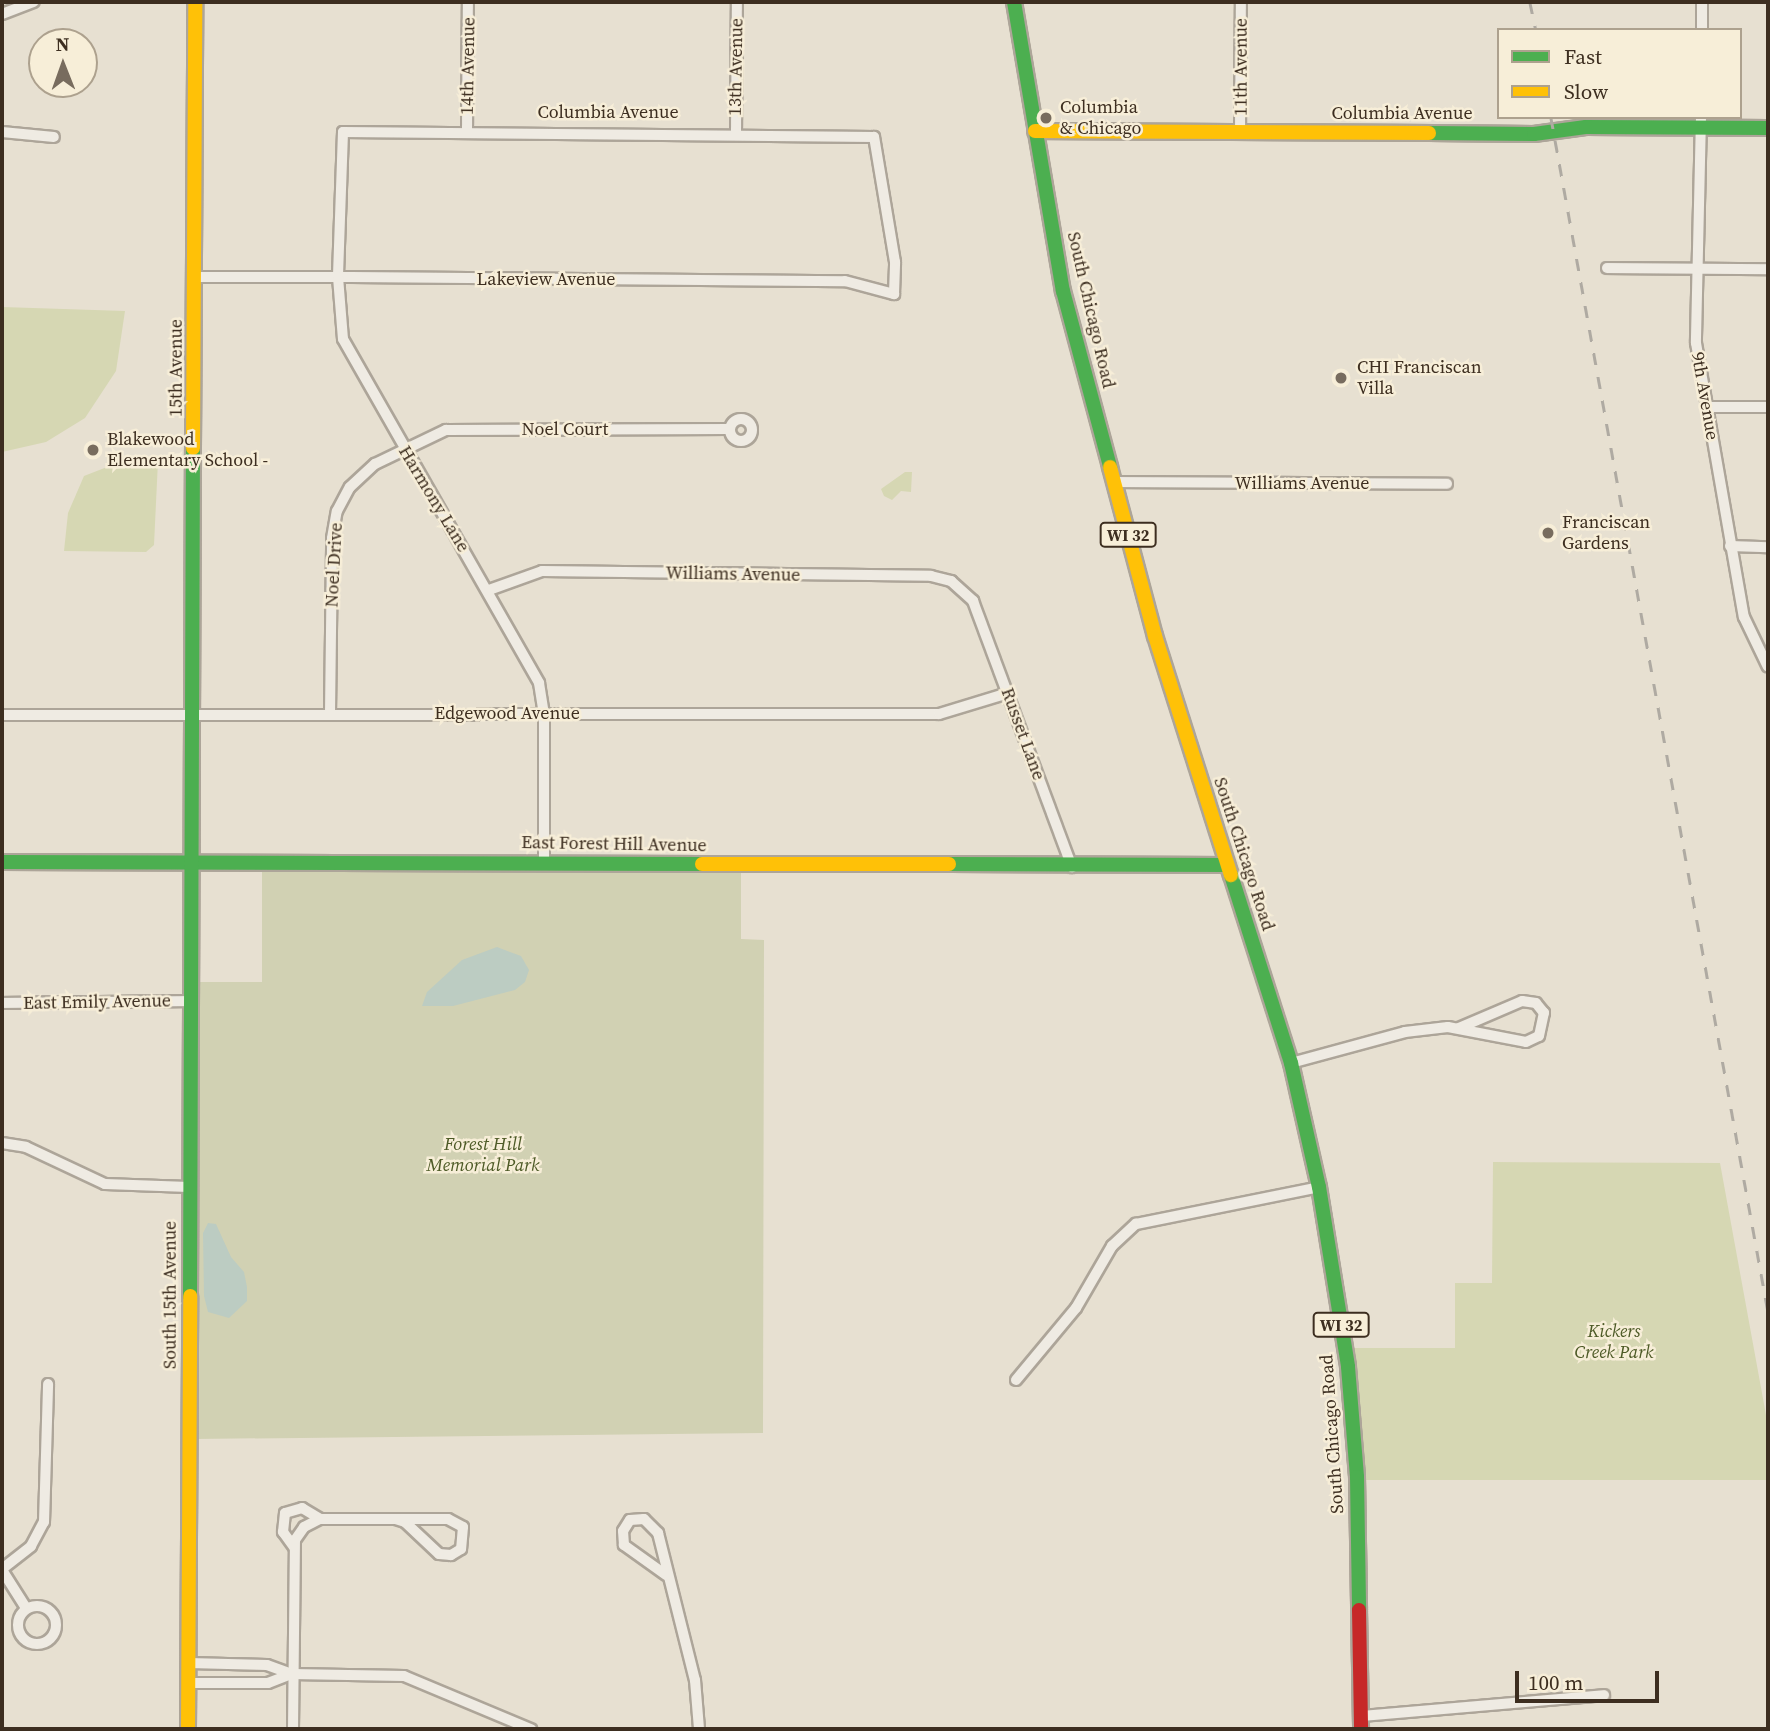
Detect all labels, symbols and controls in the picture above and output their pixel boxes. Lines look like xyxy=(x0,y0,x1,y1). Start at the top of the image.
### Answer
street label: 14th Avenue xyxy=(456,17,480,115)
street label: 13th Avenue xyxy=(724,18,748,116)
street label: 11th Avenue xyxy=(1230,18,1252,116)
north arrow xyxy=(28,28,98,98)
legend xyxy=(1497,28,1742,119)
text: N xyxy=(56,31,70,57)
text: Fast xyxy=(1564,42,1602,71)
text: Slow xyxy=(1564,77,1608,106)
place label: Columbia & Chicago xyxy=(1060,97,1141,140)
street label: Columbia Avenue xyxy=(537,101,679,123)
street label: Columbia Avenue xyxy=(1331,102,1473,124)
marker: Columbia & Chicago xyxy=(1038,110,1054,126)
street label: South Chicago Road xyxy=(1063,230,1119,390)
street label: Lakeview Avenue xyxy=(477,268,615,290)
street label: 15th Avenue xyxy=(165,319,187,417)
street label: 9th Avenue xyxy=(1687,350,1723,442)
place label: CHI Franciscan Villa xyxy=(1357,357,1482,400)
marker: CHI Franciscan Villa xyxy=(1331,368,1351,388)
street label: Noel Court xyxy=(522,418,608,440)
place label: Blakewood Elementary School - xyxy=(107,429,268,472)
marker: Blakewood Elementary School - xyxy=(85,442,101,458)
street label: Harmony Lane xyxy=(394,442,474,556)
street label: Williams Avenue xyxy=(1235,472,1369,494)
place label: Franciscan Gardens xyxy=(1562,512,1650,554)
street label: Noel Drive xyxy=(321,522,347,608)
road number: WI 32 xyxy=(1098,522,1158,548)
marker: Franciscan Gardens xyxy=(1540,525,1556,541)
street label: Williams Avenue xyxy=(665,562,801,586)
street label: Russet Lane xyxy=(996,685,1050,783)
street label: Edgewood Avenue xyxy=(434,702,580,724)
street label: South Chicago Road xyxy=(1209,775,1279,933)
street label: East Forest Hill Avenue xyxy=(521,832,707,856)
street label: East Emily Avenue xyxy=(23,990,171,1014)
park label: Forest Hill Memorial Park xyxy=(427,1134,539,1176)
street label: South 15th Avenue xyxy=(159,1221,181,1369)
road number: WI 32 xyxy=(1311,1312,1371,1338)
park label: Kickers Creek Park xyxy=(1574,1321,1654,1364)
street label: South Chicago Road xyxy=(1316,1354,1348,1514)
scale bar xyxy=(1518,1658,1662,1702)
text: 100 m xyxy=(1528,1668,1583,1697)

